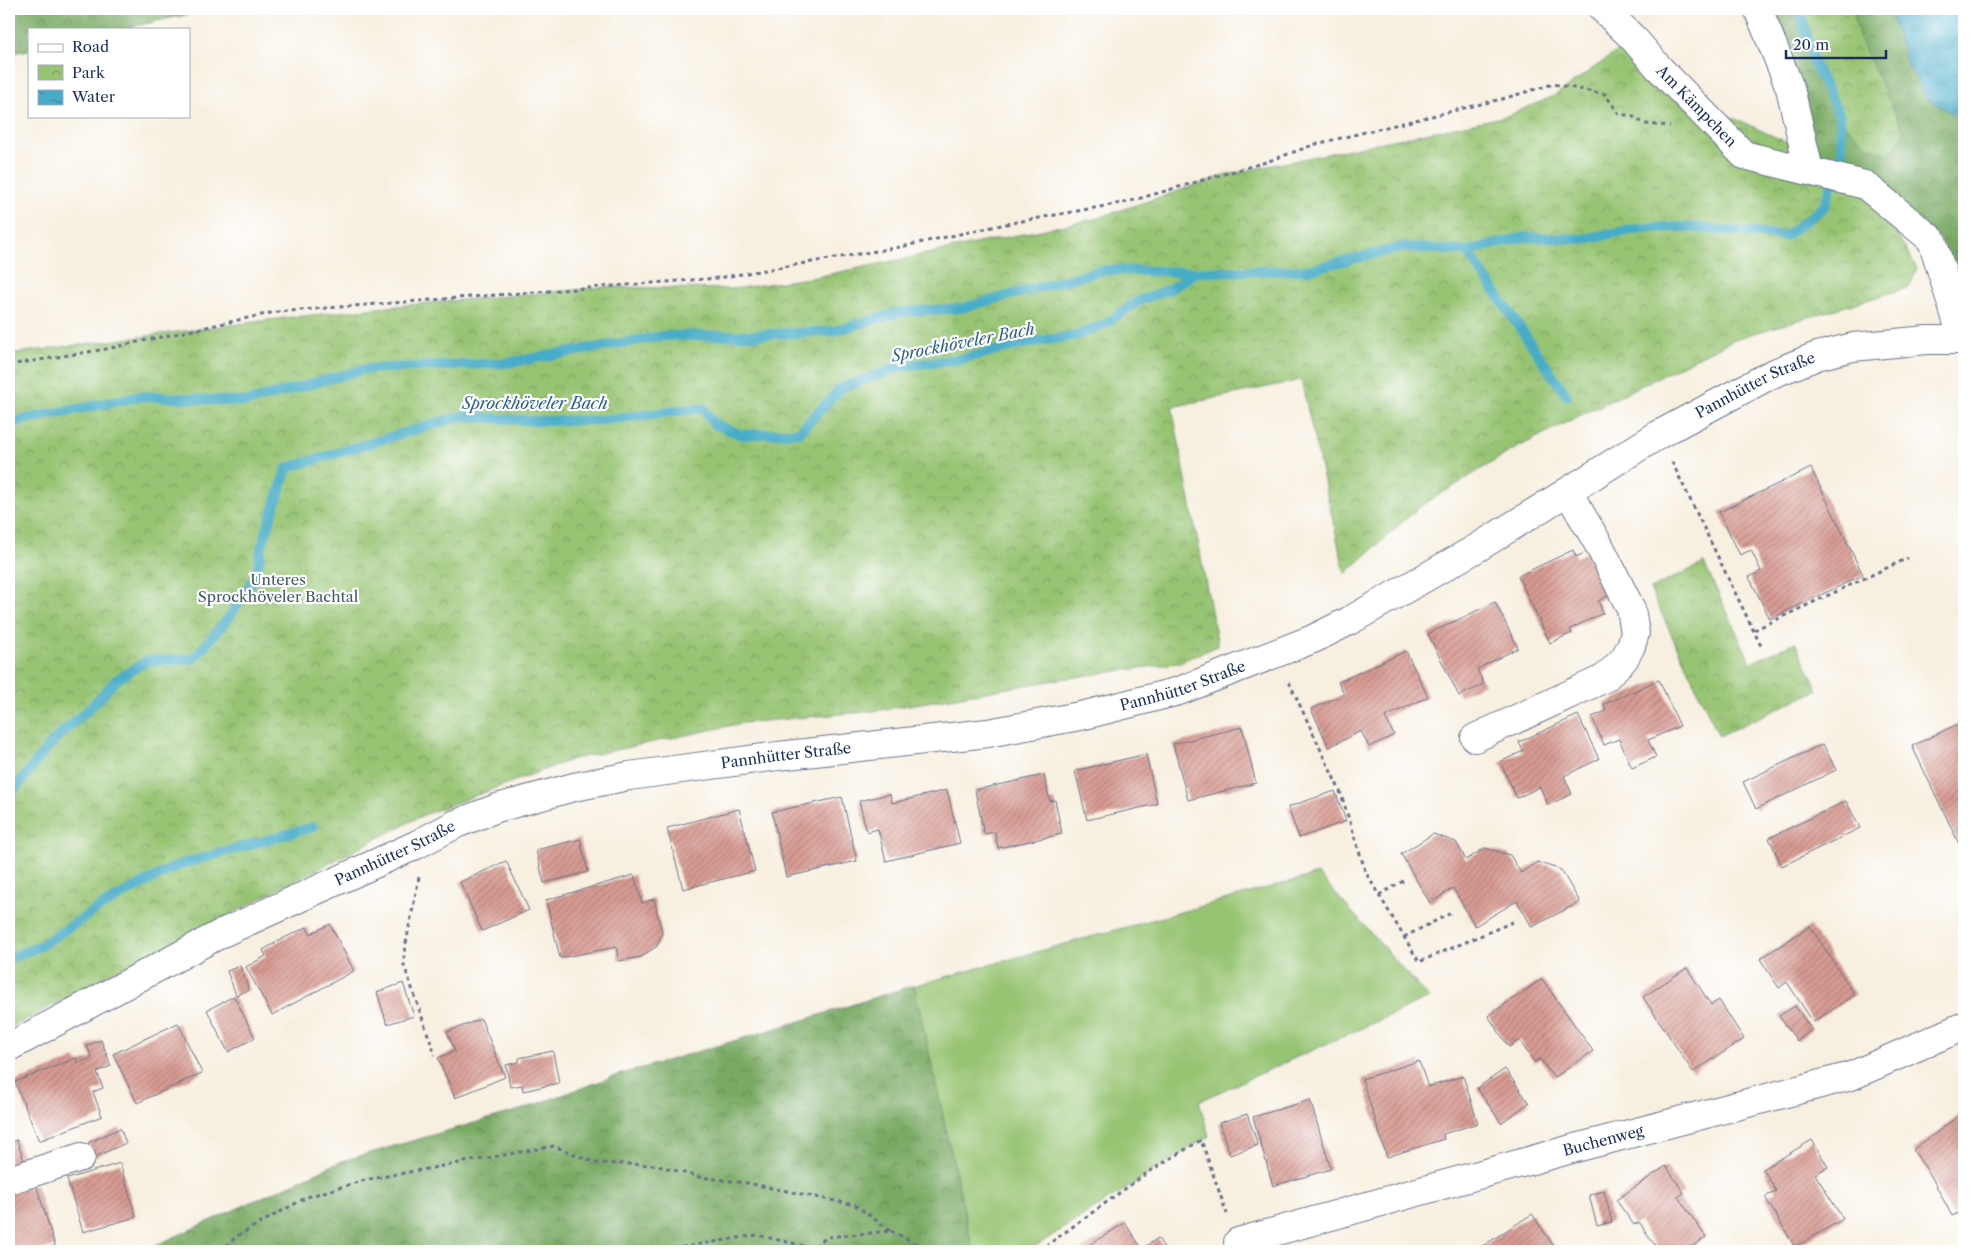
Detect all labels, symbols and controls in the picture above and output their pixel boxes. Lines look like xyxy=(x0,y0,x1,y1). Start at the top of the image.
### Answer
legend xyxy=(28,28,190,118)
scale bar xyxy=(1786,28,1886,60)
text: 20 m xyxy=(1793,35,1829,54)
text: Road xyxy=(72,37,109,56)
street label: Am Kämpchen xyxy=(1652,60,1741,151)
text: Park xyxy=(72,63,106,82)
text: Water xyxy=(71,87,116,106)
water label: Sprockhöveler Bach xyxy=(889,318,1036,366)
street label: Pannhütter Straße xyxy=(1692,348,1818,422)
water label: Sprockhöveler Bach xyxy=(461,393,608,413)
park label: Unteres Sprockhöveler Bachtal xyxy=(198,570,359,606)
street label: Pannhütter Straße xyxy=(1118,656,1248,715)
street label: Pannhütter Straße xyxy=(720,738,852,773)
street label: Pannhütter Straße xyxy=(332,816,458,890)
street label: Buchenweg xyxy=(1561,1121,1646,1160)

